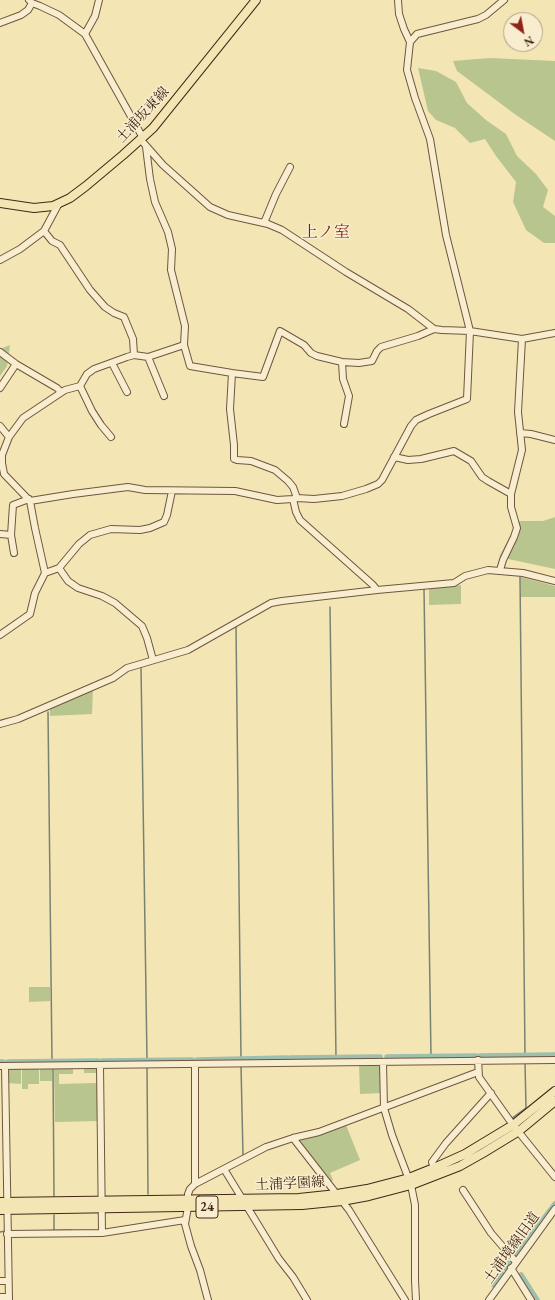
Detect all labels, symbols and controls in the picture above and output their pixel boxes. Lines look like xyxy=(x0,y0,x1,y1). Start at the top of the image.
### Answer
north arrow xyxy=(503,12,543,52)
text: N xyxy=(521,33,536,50)
street label: 土浦坂東線 xyxy=(113,84,173,146)
district label: 上ノ室 xyxy=(302,223,350,243)
street label: 土浦学園線 xyxy=(255,1174,325,1194)
road number: 24 xyxy=(196,1196,218,1218)
street label: 土浦境線旧道 xyxy=(481,1209,543,1287)

